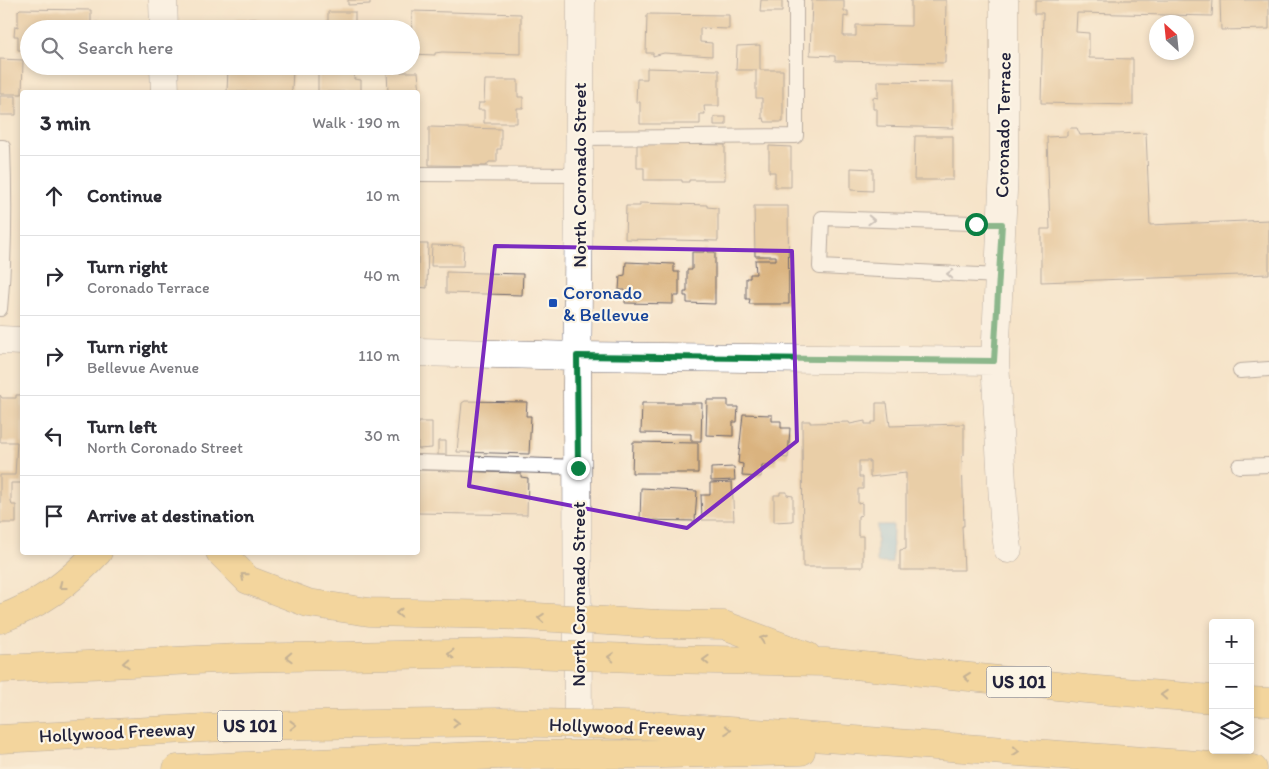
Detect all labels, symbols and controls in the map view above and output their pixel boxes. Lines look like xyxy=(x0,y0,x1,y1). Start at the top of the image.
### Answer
north arrow xyxy=(1149,15,1194,60)
search box xyxy=(20,20,420,75)
icon: search xyxy=(38,34,66,62)
text: Search here xyxy=(78,36,173,59)
street label: Coronado Terrace xyxy=(990,52,1016,198)
street label: North Coronado Street xyxy=(568,82,591,268)
text: 3 min xyxy=(40,110,90,135)
text: Walk · 190 m xyxy=(312,113,400,132)
icon: ahead xyxy=(40,182,68,210)
text: Continue xyxy=(87,184,162,207)
text: 10 m xyxy=(366,186,400,205)
route start xyxy=(965,213,988,236)
one-way arrow xyxy=(867,214,875,225)
text: Turn right xyxy=(87,255,168,278)
icon: right xyxy=(40,262,68,290)
text: 40 m xyxy=(363,266,400,285)
one-way arrow xyxy=(946,269,954,280)
text: Coronado Terrace xyxy=(87,278,210,297)
place label: Coronado & Bellevue xyxy=(563,281,649,326)
marker: Coronado & Bellevue xyxy=(547,297,559,309)
text: Turn right xyxy=(87,335,168,358)
icon: right xyxy=(40,342,68,370)
text: 110 m xyxy=(358,346,400,365)
text: Bellevue Avenue xyxy=(87,358,199,377)
text: Turn left xyxy=(87,415,157,438)
icon: left xyxy=(40,422,68,450)
text: 30 m xyxy=(364,426,400,445)
text: North Coronado Street xyxy=(87,438,243,457)
route end xyxy=(567,457,590,480)
street label: North Coronado Street xyxy=(567,501,590,687)
icon: arrive xyxy=(40,502,68,530)
text: Arrive at destination xyxy=(87,504,254,527)
one-way arrow xyxy=(241,573,250,581)
one-way arrow xyxy=(58,580,68,589)
one-way arrow xyxy=(395,608,403,618)
one-way arrow xyxy=(536,612,544,623)
map controls xyxy=(1209,619,1254,754)
button: + xyxy=(1209,619,1254,664)
one-way arrow xyxy=(759,635,768,645)
one-way arrow xyxy=(447,649,454,659)
one-way arrow xyxy=(285,651,293,662)
one-way arrow xyxy=(607,651,615,662)
one-way arrow xyxy=(702,655,710,665)
one-way arrow xyxy=(122,658,130,668)
button: − xyxy=(1209,664,1254,709)
road number: US 101 xyxy=(986,666,1052,698)
one-way arrow xyxy=(963,672,971,683)
one-way arrow xyxy=(1160,690,1168,701)
button: layers xyxy=(1209,709,1254,754)
road number: US 101 xyxy=(218,710,282,741)
street label: Hollywood Freeway xyxy=(548,713,706,741)
street label: Hollywood Freeway xyxy=(38,716,196,748)
one-way arrow xyxy=(452,718,460,728)
one-way arrow xyxy=(290,720,298,730)
one-way arrow xyxy=(724,725,732,736)
one-way arrow xyxy=(1012,746,1020,757)

